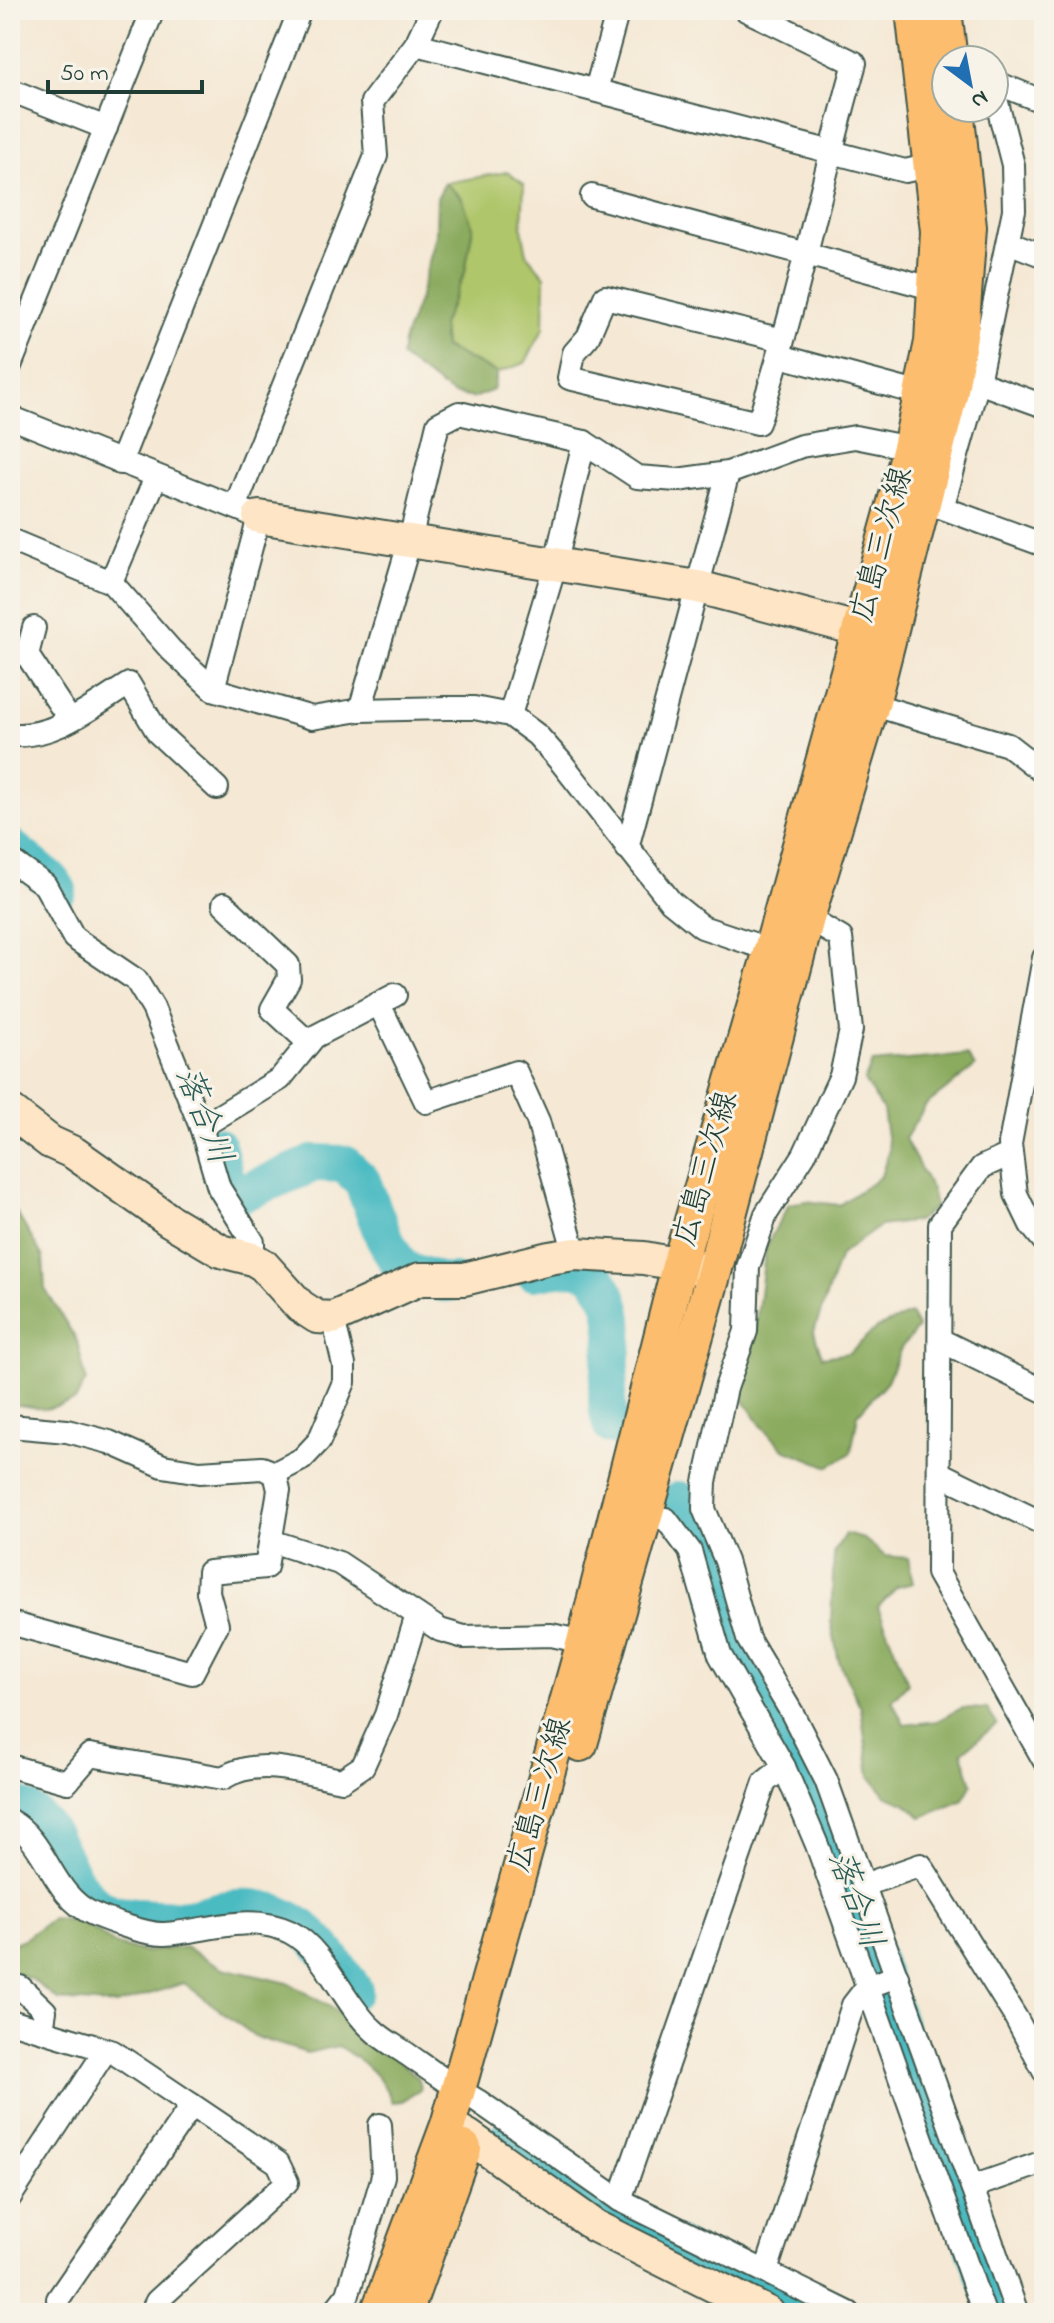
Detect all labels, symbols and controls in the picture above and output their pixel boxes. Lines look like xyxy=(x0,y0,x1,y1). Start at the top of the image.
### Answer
scale bar xyxy=(48,44,202,94)
north arrow xyxy=(930,44,1010,124)
text: 50 m xyxy=(60,57,109,92)
text: N xyxy=(964,81,994,116)
street label: 広島三次線 xyxy=(840,462,926,628)
water label: 落合川 xyxy=(160,1059,244,1173)
street label: 広島三次線 xyxy=(662,1086,752,1252)
street label: 広島三次線 xyxy=(496,1712,586,1878)
water label: 落合川 xyxy=(813,1844,895,1956)

